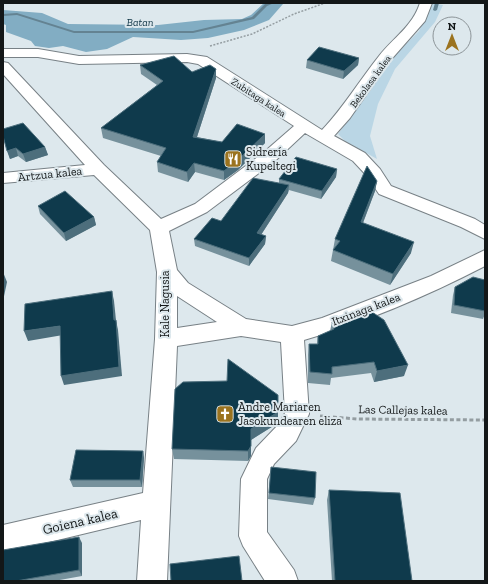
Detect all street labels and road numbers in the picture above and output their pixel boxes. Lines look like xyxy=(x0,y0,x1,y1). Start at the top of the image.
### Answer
street label: Bekolasa kalea xyxy=(348,53,394,110)
street label: Zubitaga kalea xyxy=(229,76,288,120)
street label: Artzua kalea xyxy=(17,164,83,184)
street label: Kale Nagusia xyxy=(158,270,172,338)
street label: Itxinaga kalea xyxy=(330,289,402,328)
street label: Las Callejas kalea xyxy=(358,402,448,419)
street label: Goiena kalea xyxy=(41,505,119,538)

